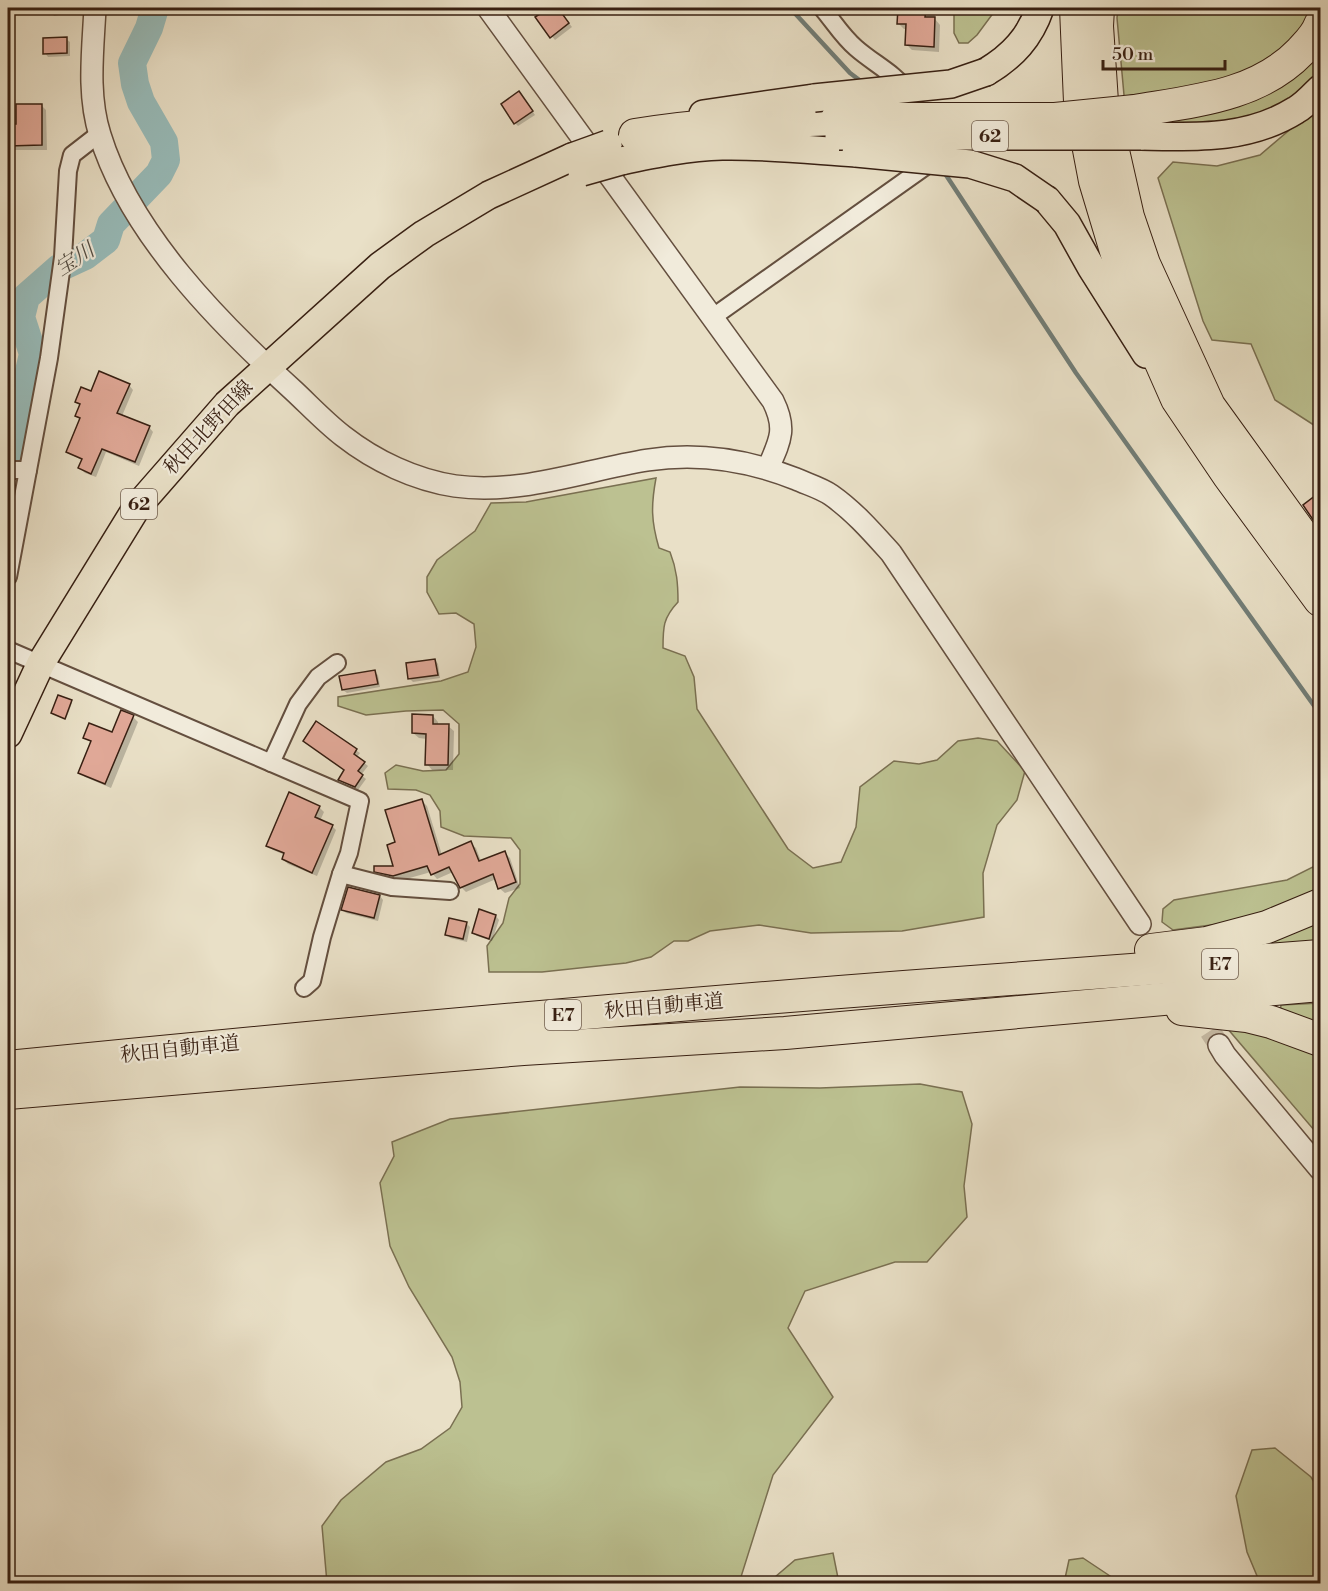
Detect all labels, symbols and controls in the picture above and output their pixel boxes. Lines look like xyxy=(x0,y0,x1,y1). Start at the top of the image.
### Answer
scale bar xyxy=(1103,33,1224,71)
text: 50 m xyxy=(1112,43,1154,66)
road number: 62 xyxy=(972,121,1008,151)
water label: 宝川 xyxy=(50,237,101,282)
street label: 秋田北野田線 xyxy=(159,376,259,480)
road number: 62 xyxy=(121,489,157,519)
road number: E7 xyxy=(1202,949,1238,979)
street label: 秋田自動車道 xyxy=(603,989,725,1025)
road number: E7 xyxy=(545,1000,581,1030)
street label: 秋田自動車道 xyxy=(119,1031,241,1069)

